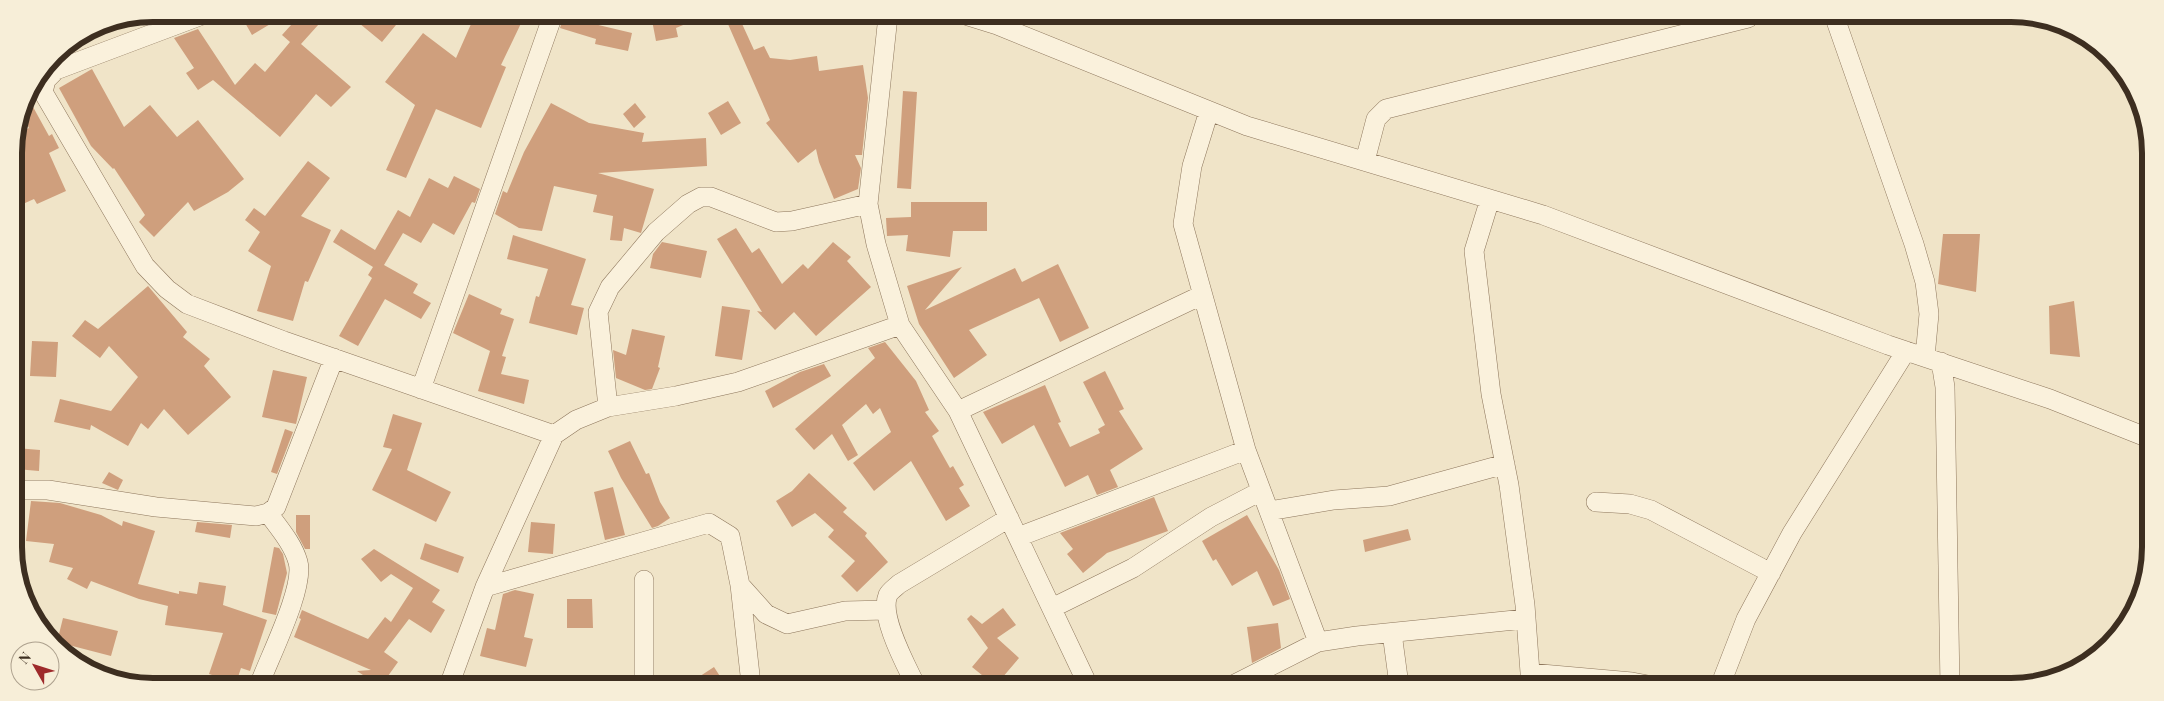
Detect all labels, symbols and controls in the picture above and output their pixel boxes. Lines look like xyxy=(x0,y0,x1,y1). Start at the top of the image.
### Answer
north arrow xyxy=(10,641,60,691)
text: N xyxy=(14,648,35,667)

